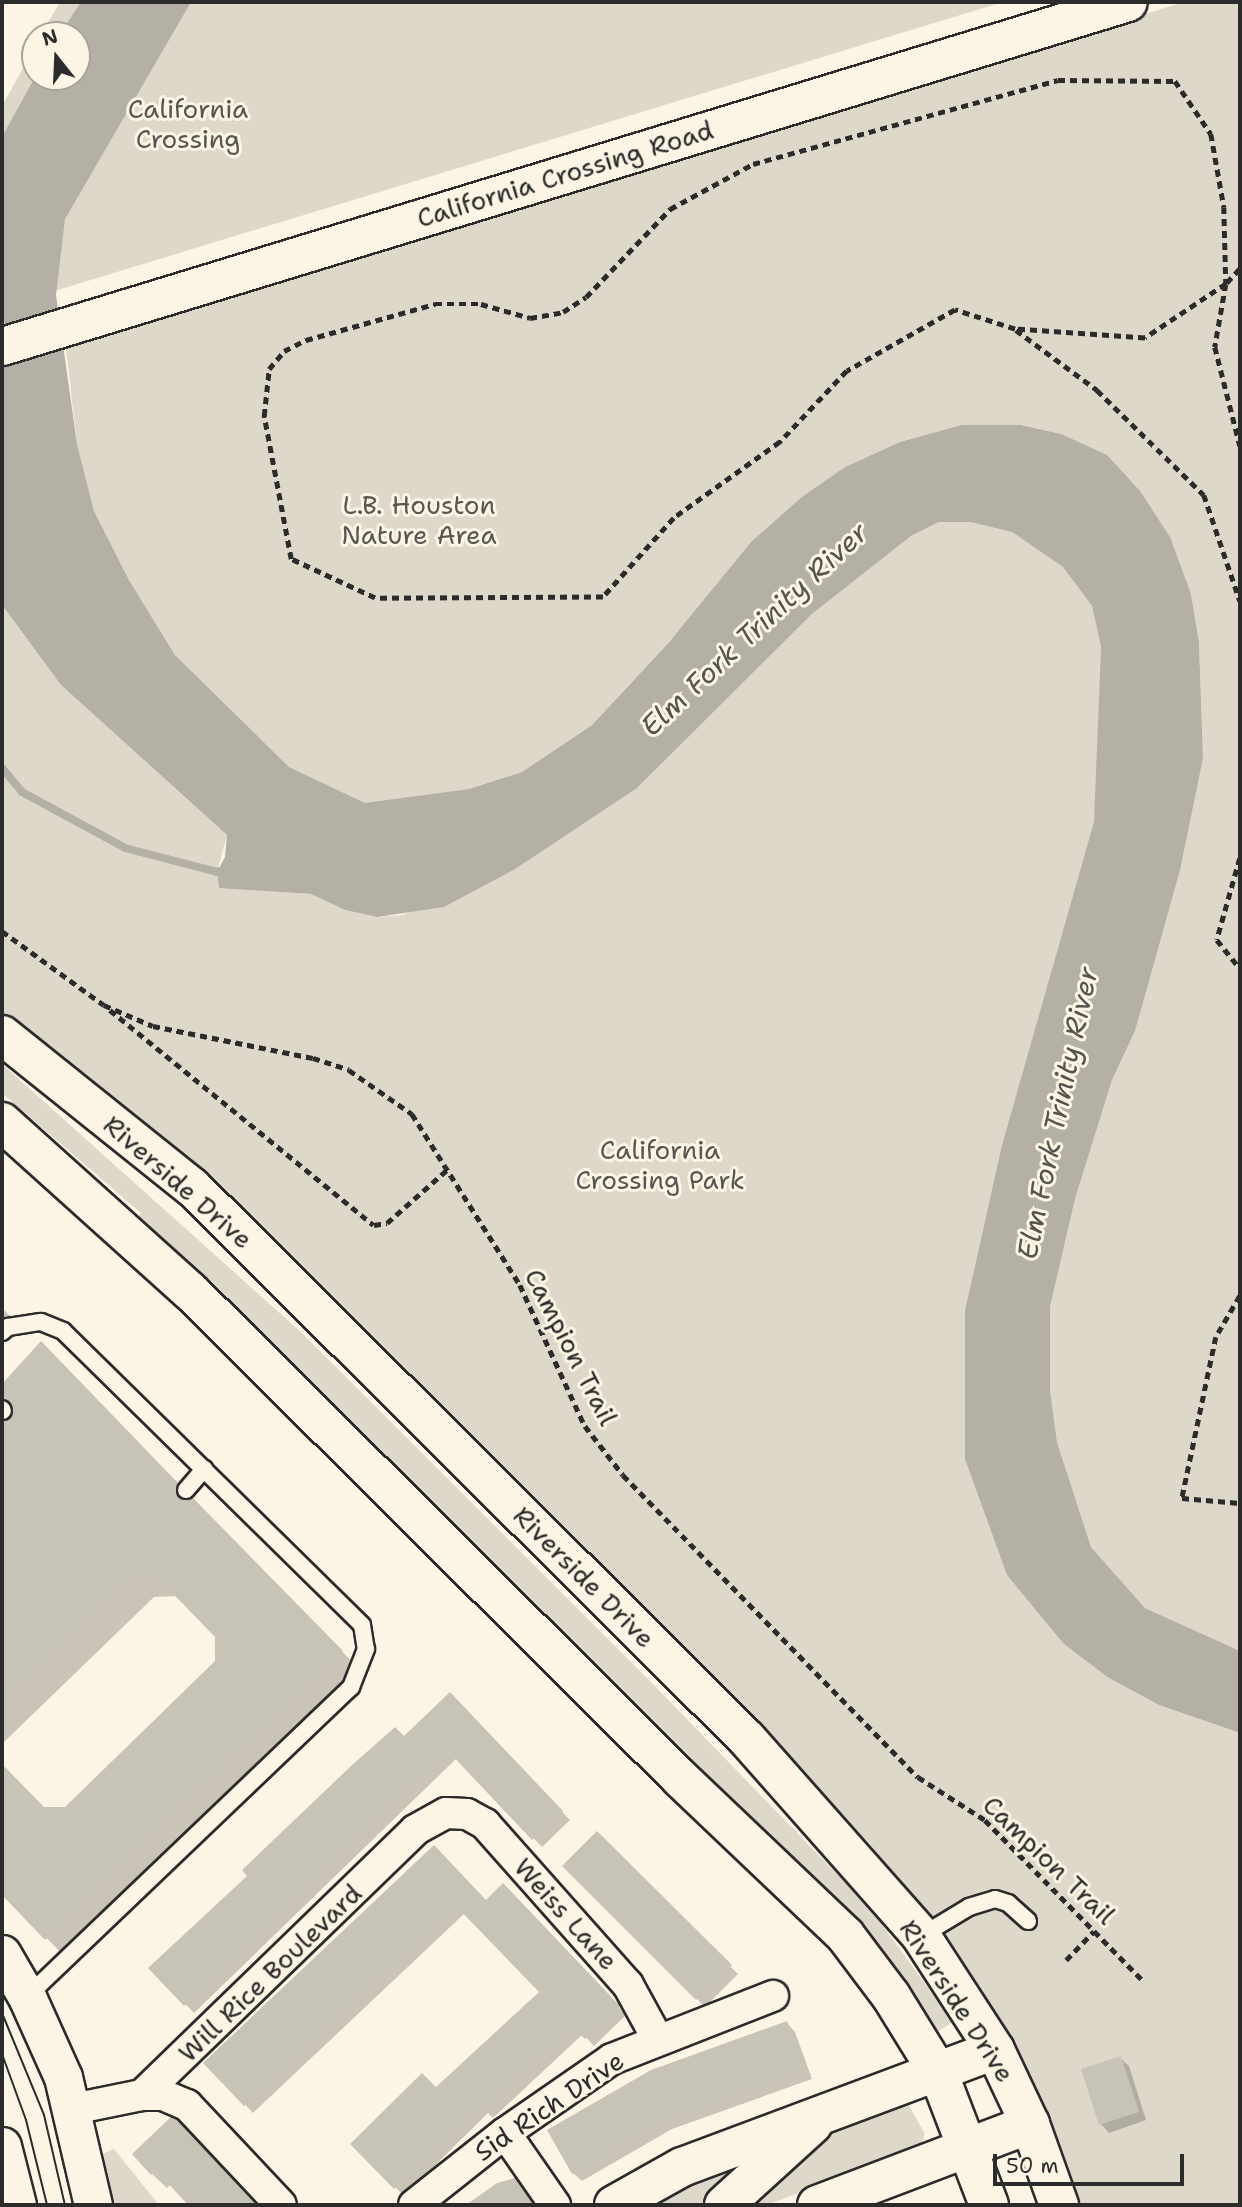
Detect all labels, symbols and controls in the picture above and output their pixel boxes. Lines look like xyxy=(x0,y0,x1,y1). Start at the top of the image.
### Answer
north arrow xyxy=(21,21,91,91)
text: N xyxy=(39,23,61,52)
park label: California Crossing xyxy=(128,93,248,154)
street label: California Crossing Road xyxy=(413,114,717,234)
park label: L.B. Houston Nature Area xyxy=(341,489,497,550)
water label: Elm Fork Trinity River xyxy=(634,515,874,743)
water label: Elm Fork Trinity River xyxy=(1010,964,1104,1262)
street label: Riverside Drive xyxy=(97,1109,259,1255)
park label: California Crossing Park xyxy=(575,1134,745,1196)
street label: Campion Trail xyxy=(518,1264,624,1430)
street label: Riverside Drive xyxy=(507,1500,661,1654)
street label: Campion Trail xyxy=(976,1789,1122,1931)
street label: Weiss Lane xyxy=(508,1852,624,1976)
street label: Will Rice Boulevard xyxy=(172,1878,368,2068)
street label: Riverside Drive xyxy=(893,1914,1021,2088)
street label: Sid Rich Drive xyxy=(468,2045,630,2167)
scale bar xyxy=(997,2140,1188,2184)
text: 50 m xyxy=(1006,2152,1059,2180)

